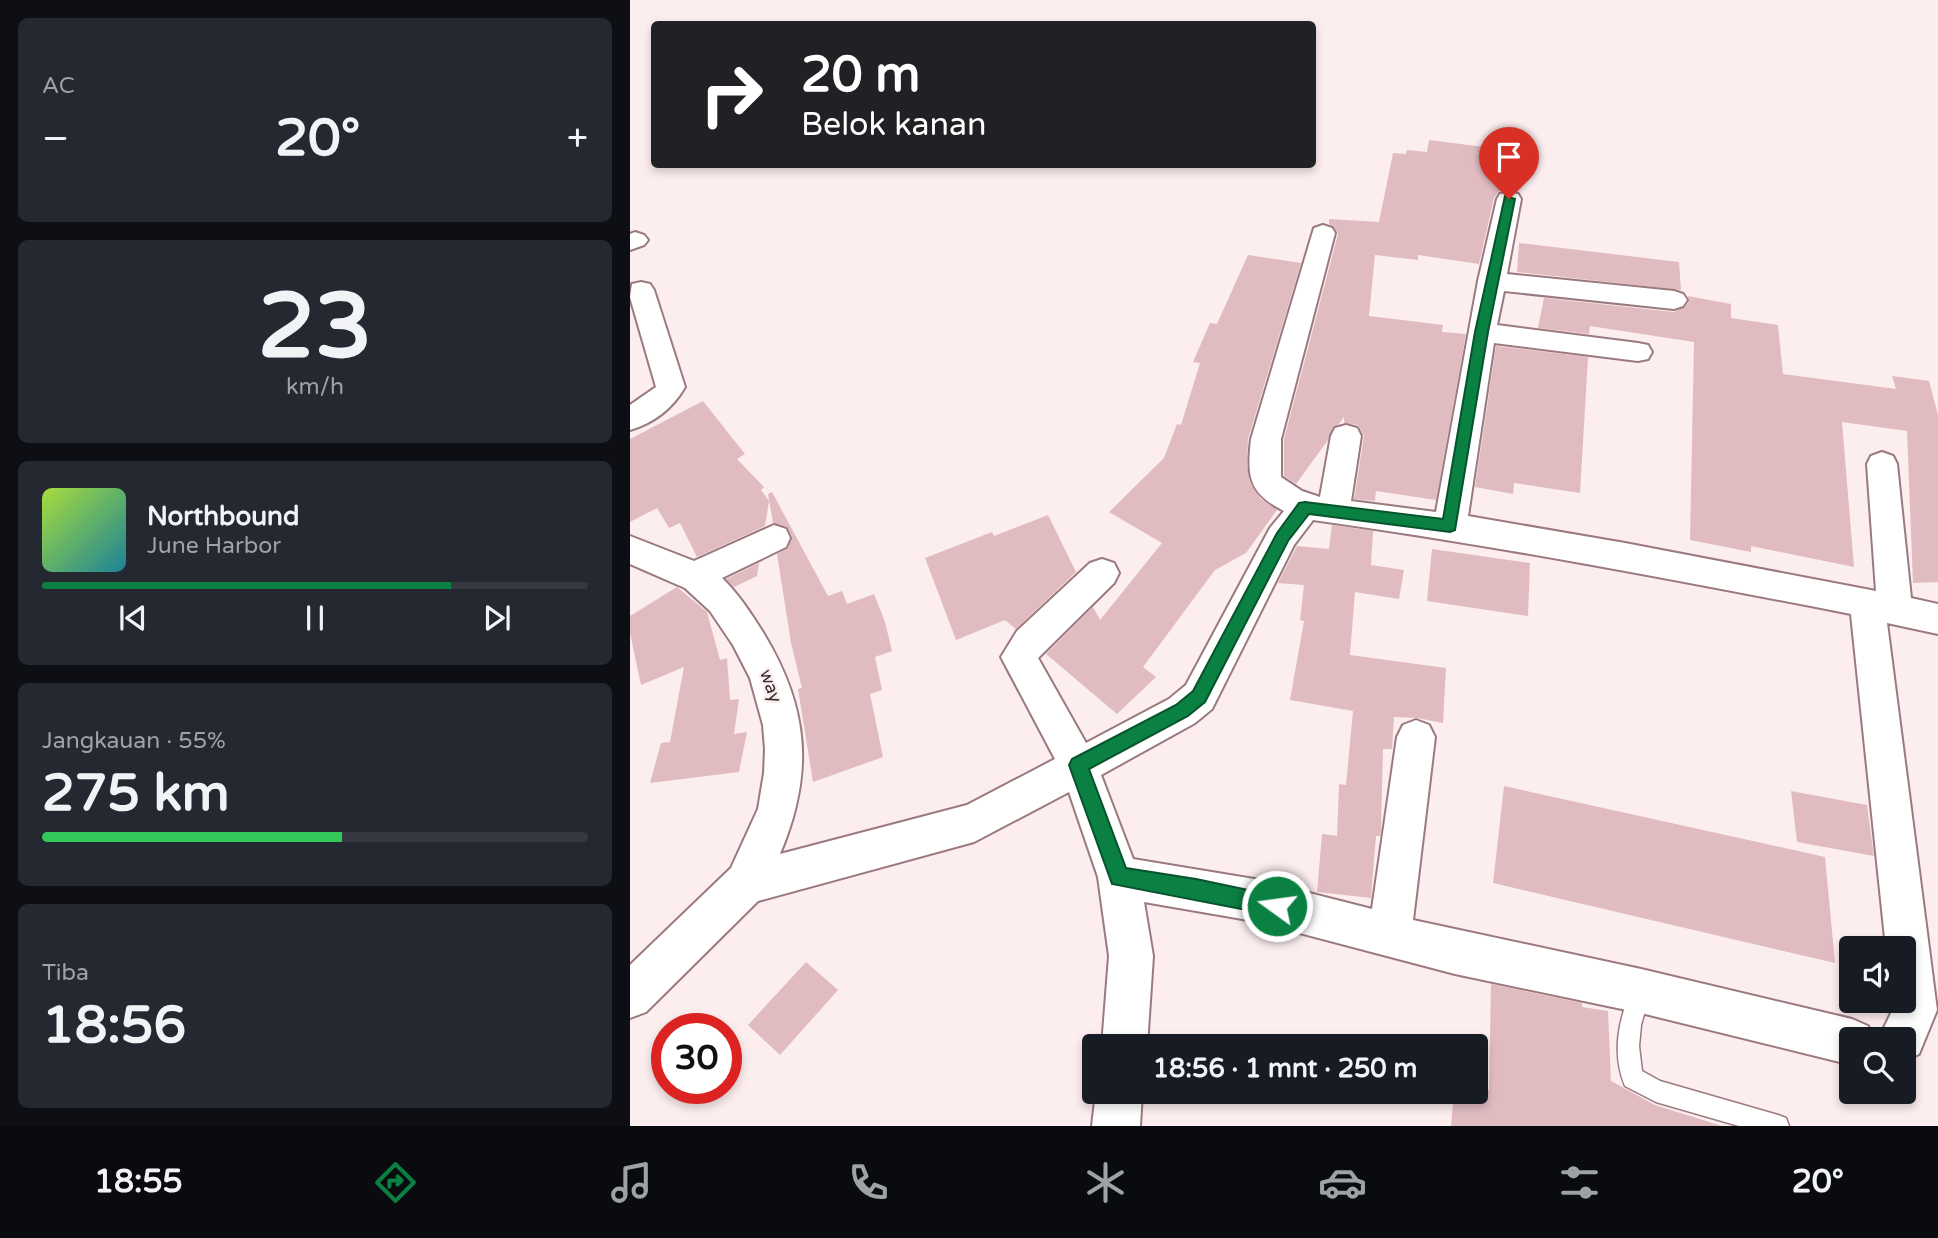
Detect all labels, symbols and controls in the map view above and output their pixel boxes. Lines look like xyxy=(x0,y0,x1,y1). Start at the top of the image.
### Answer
text: 20 m xyxy=(801,46,920,105)
icon: right xyxy=(686,49,777,140)
text: AC xyxy=(42,72,75,100)
text: Belok kanan xyxy=(801,106,986,144)
text: 20° xyxy=(275,107,360,170)
text: − xyxy=(42,116,69,162)
text: + xyxy=(567,116,588,162)
pin xyxy=(1479,127,1539,199)
icon: arrive xyxy=(1490,138,1528,176)
text: 23 xyxy=(258,272,372,382)
text: km/h xyxy=(286,373,344,401)
text: Northbound xyxy=(147,501,299,532)
text: June Harbor xyxy=(147,532,281,560)
icon: previous xyxy=(114,599,152,637)
icon: pause xyxy=(296,599,334,637)
icon: next xyxy=(478,599,516,637)
street label: way xyxy=(755,666,787,706)
text: Jangkauan · 55% xyxy=(42,727,226,755)
text: 275 km xyxy=(42,762,230,825)
position arrow xyxy=(1240,869,1314,943)
map controls xyxy=(1839,936,1916,1104)
button: sound xyxy=(1839,936,1916,1013)
text: Tiba xyxy=(42,959,89,987)
text: 18:56 xyxy=(42,994,186,1057)
speed limit sign: 30 xyxy=(651,1013,742,1104)
button: search xyxy=(1839,1027,1916,1104)
text: 18:56 · 1 mnt · 250 m xyxy=(1153,1053,1417,1084)
icon: directions xyxy=(371,1158,420,1207)
icon: music xyxy=(607,1158,656,1207)
icon: phone xyxy=(844,1158,893,1207)
icon: climate xyxy=(1081,1158,1130,1207)
icon: car xyxy=(1318,1158,1367,1207)
icon: filters xyxy=(1555,1158,1604,1207)
text: 18:55 xyxy=(94,1163,183,1201)
text: 20° xyxy=(1792,1163,1844,1201)

